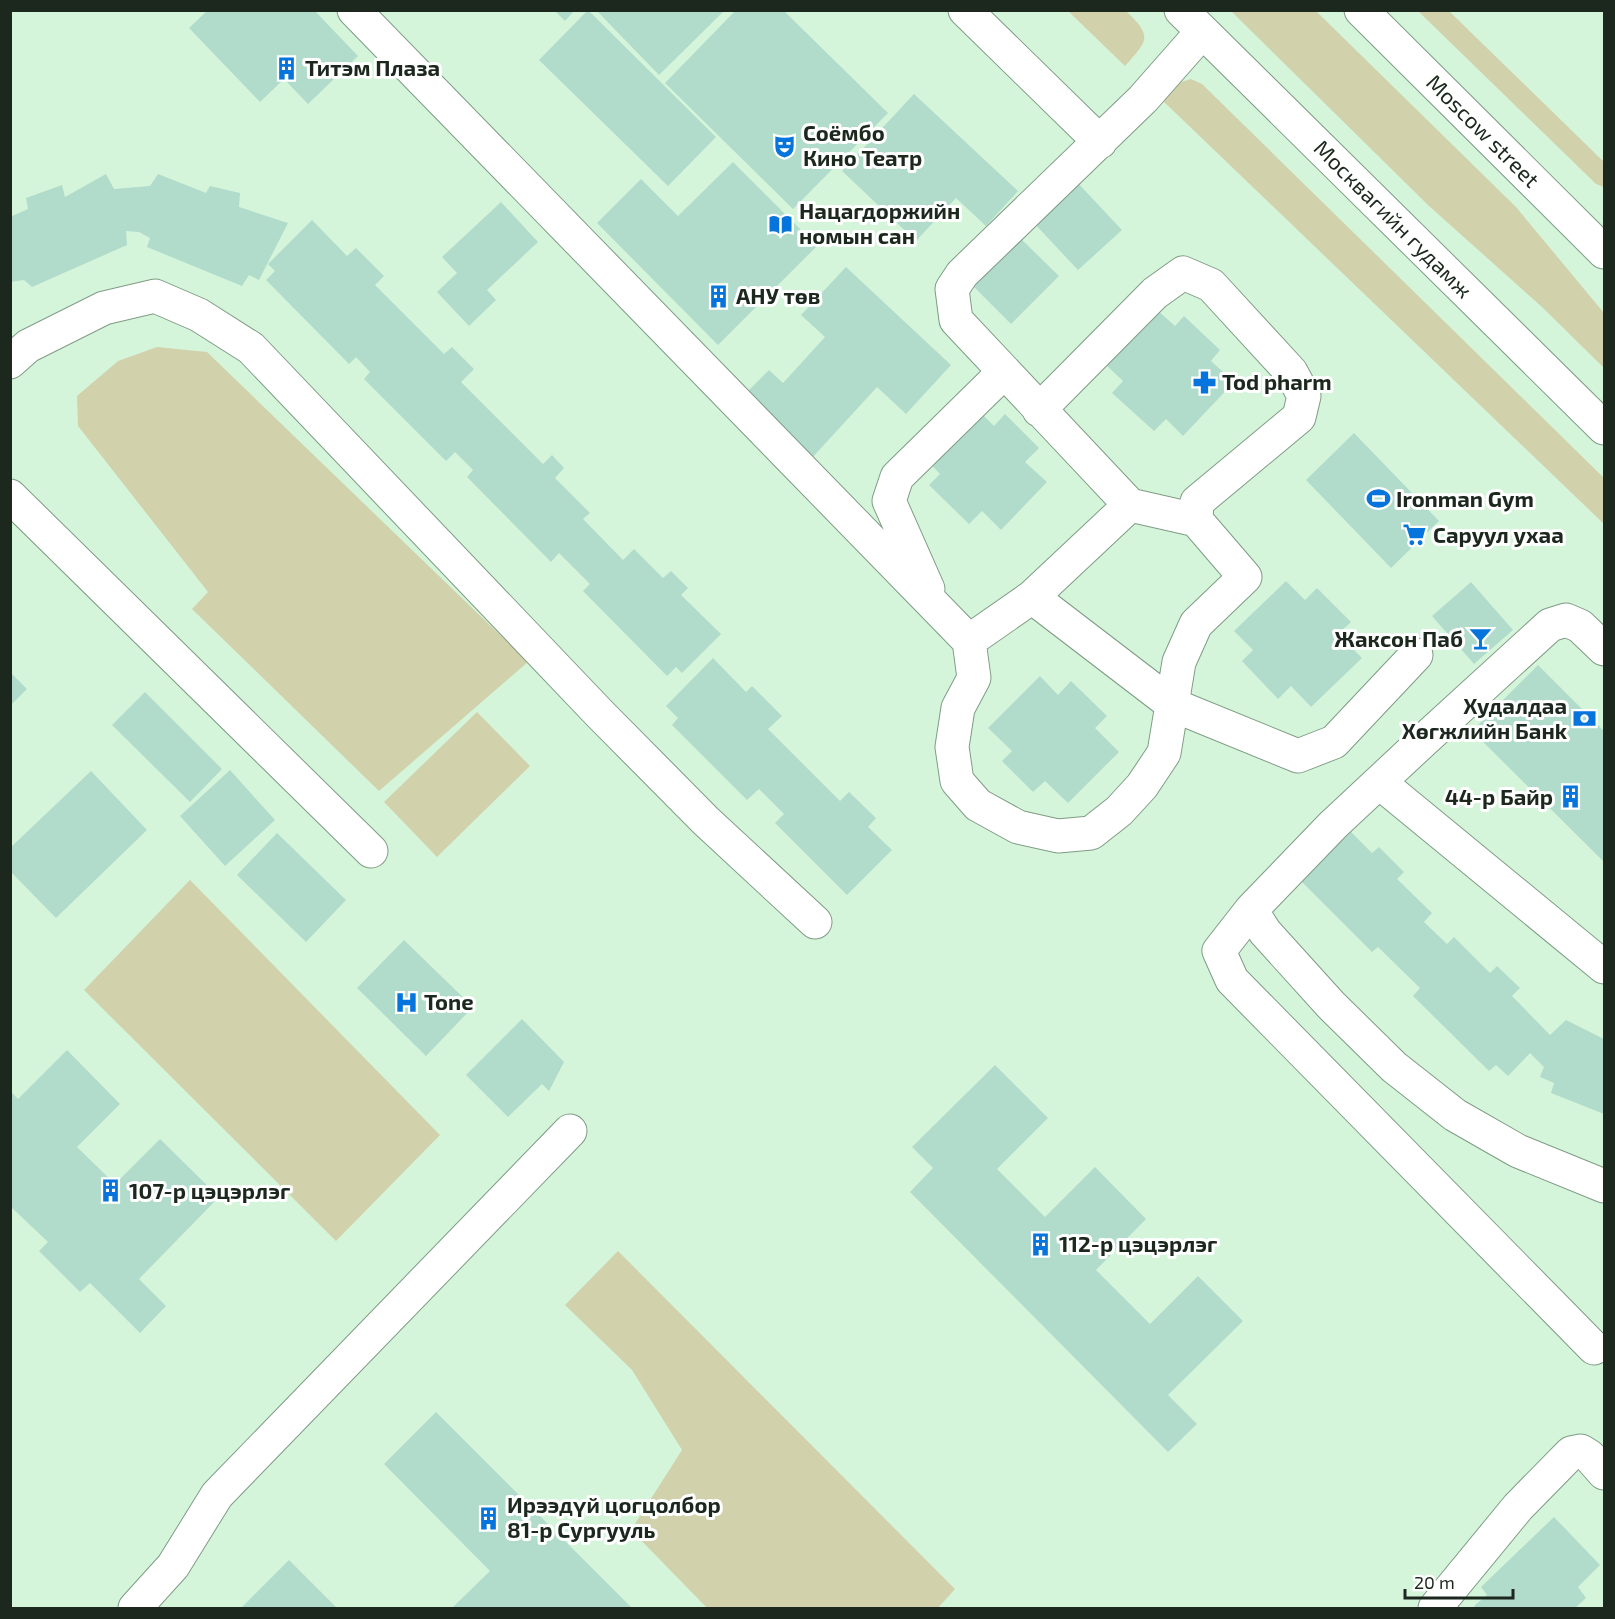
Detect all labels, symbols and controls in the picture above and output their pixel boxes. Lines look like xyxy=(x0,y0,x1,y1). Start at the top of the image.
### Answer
place label: Титэм Плаза xyxy=(305,54,440,80)
building icon: Титэм Плаза xyxy=(274,55,300,81)
street label: Moscow street xyxy=(1422,69,1545,192)
place label: Соёмбо Кино Театр xyxy=(803,119,922,170)
theatre icon: Соёмбо Кино Театр xyxy=(772,133,798,159)
street label: Москвагийн гудамж xyxy=(1309,134,1478,303)
place label: Нацагдоржийн номын сан xyxy=(799,197,960,248)
library icon: Нацагдоржийн номын сан xyxy=(768,211,794,237)
place label: АНУ төв xyxy=(736,282,820,308)
building icon: АНУ төв xyxy=(705,283,731,309)
place label: Tod pharm xyxy=(1222,368,1332,394)
pharmacy icon: Tod pharm xyxy=(1191,369,1217,395)
place label: Ironman Gym xyxy=(1396,485,1534,512)
sports icon: Ironman Gym xyxy=(1365,486,1391,512)
place label: Саруул ухаа xyxy=(1433,521,1564,547)
supermarket icon: Саруул ухаа xyxy=(1402,522,1428,548)
place label: Жаксон Паб xyxy=(1334,625,1463,651)
bar icon: Жаксон Паб xyxy=(1468,626,1494,652)
place label: Худалдаа Хөгжлийн Банk xyxy=(1402,692,1568,743)
bank icon: Худалдаа Хөгжлийн Банk xyxy=(1572,706,1598,732)
place label: 44-р Байр xyxy=(1445,783,1553,809)
building icon: 44-р Байр xyxy=(1558,784,1584,810)
place label: Tone xyxy=(424,988,474,1014)
hospital icon: Tone xyxy=(393,989,419,1015)
place label: 107-р цэцэрлэг xyxy=(129,1177,290,1203)
building icon: 107-р цэцэрлэг xyxy=(98,1178,124,1204)
place label: 112-р цэцэрлэг xyxy=(1059,1230,1217,1256)
building icon: 112-р цэцэрлэг xyxy=(1028,1231,1054,1257)
place label: Ирээдүй цогцолбор 81-р Сургууль xyxy=(507,1491,721,1542)
building icon: Ирээдүй цогцолбор 81-р Сургууль xyxy=(476,1505,502,1531)
scale bar xyxy=(1405,1562,1513,1600)
text: 20 m xyxy=(1414,1571,1455,1593)

